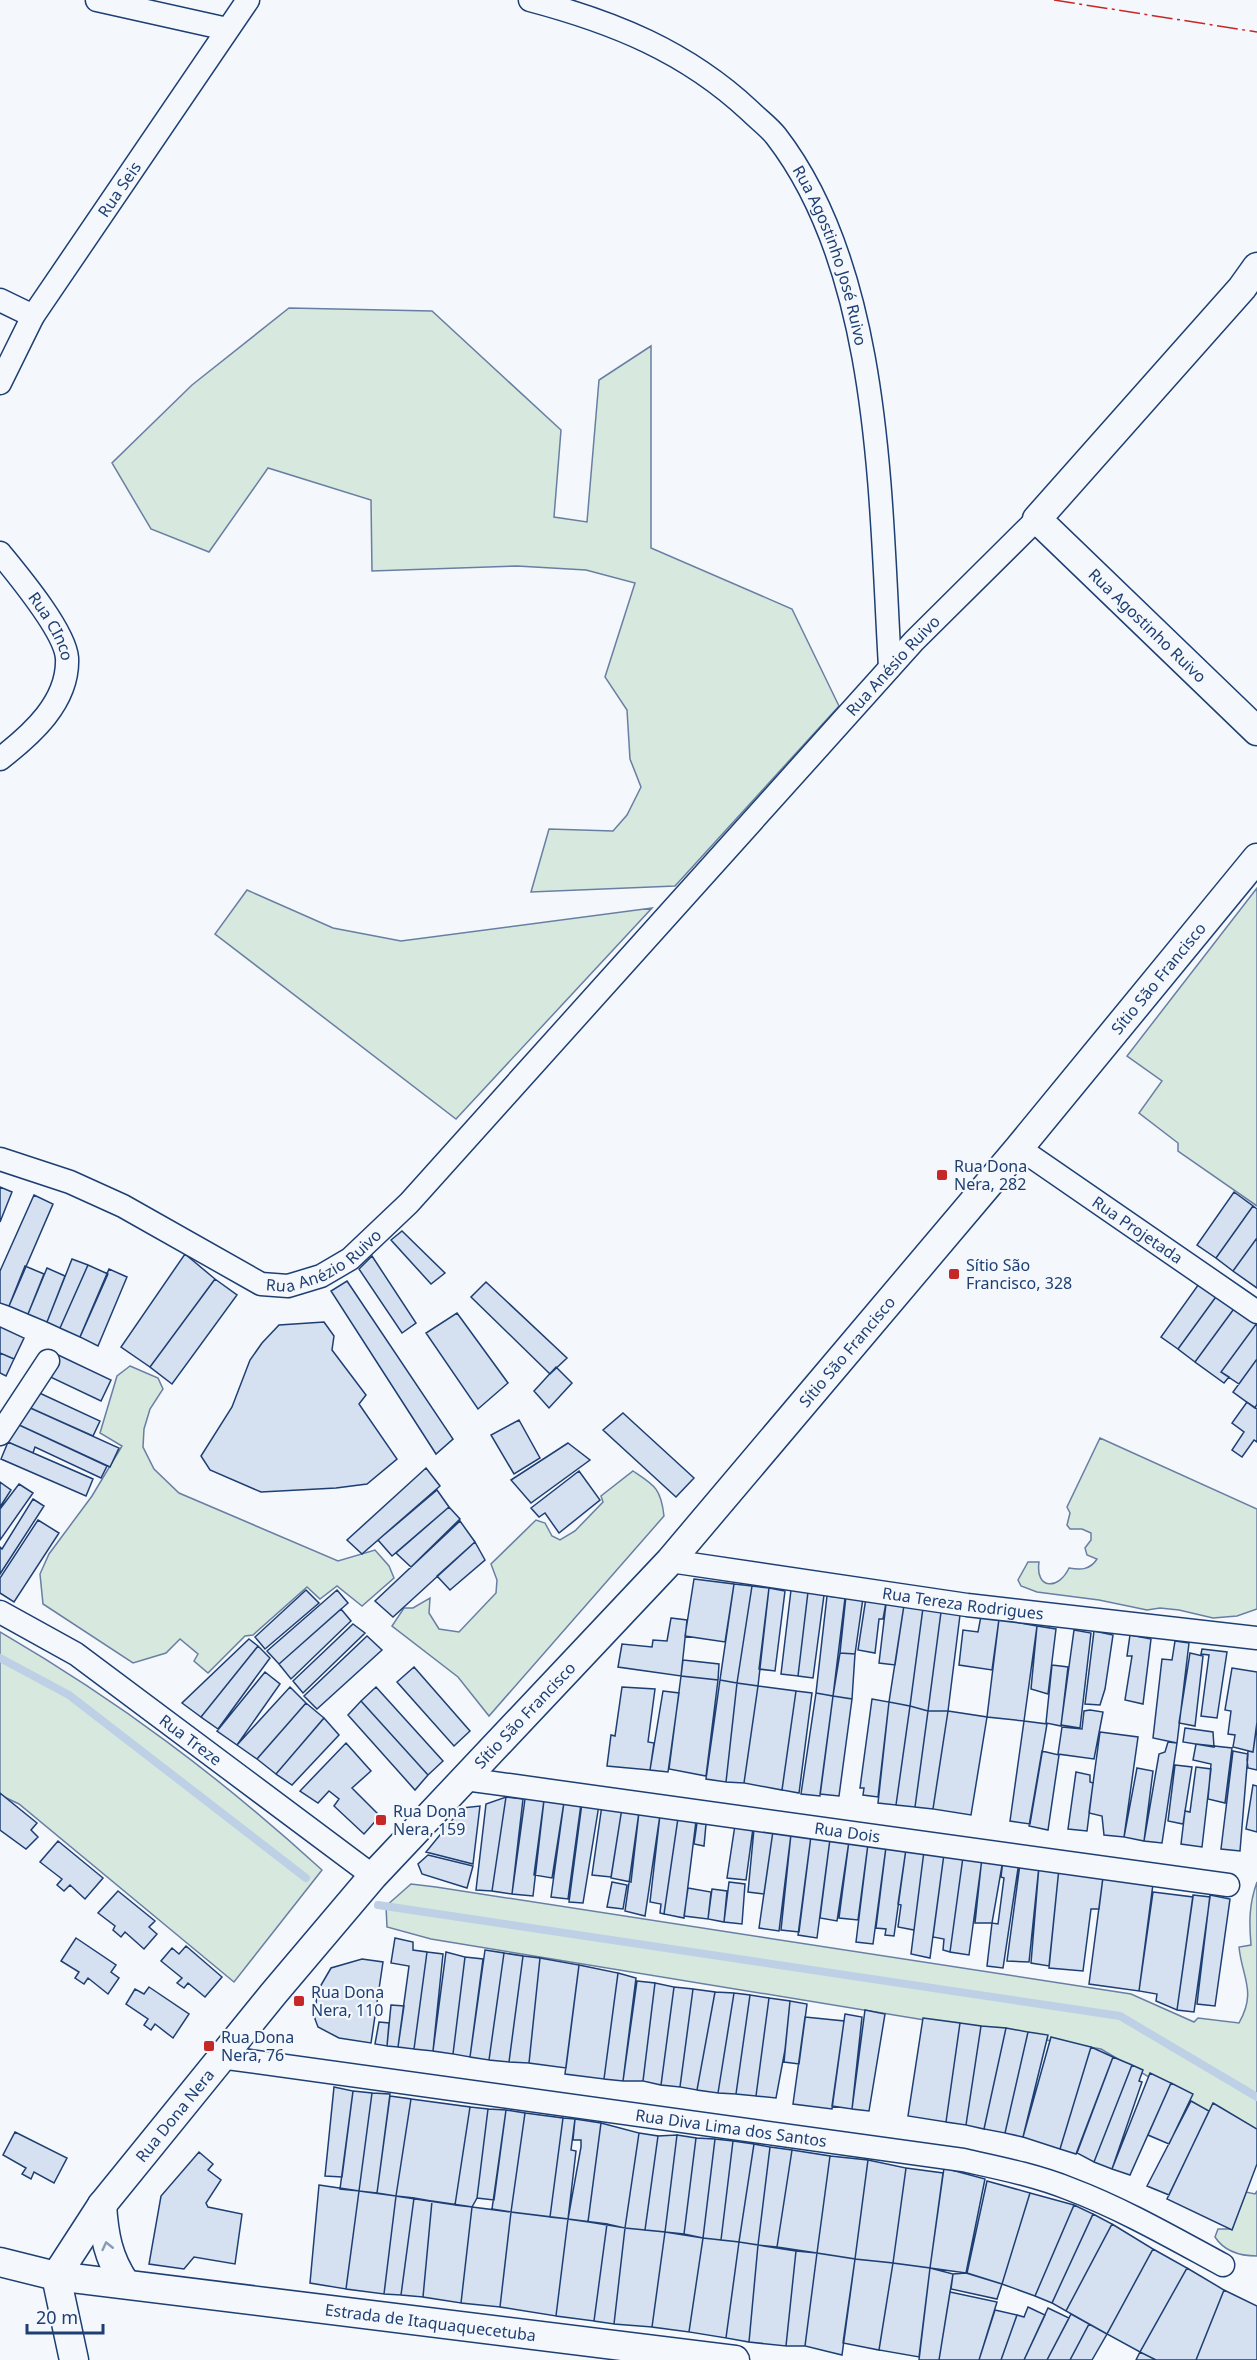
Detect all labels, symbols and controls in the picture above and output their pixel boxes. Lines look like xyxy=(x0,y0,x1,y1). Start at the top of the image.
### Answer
street label: Rua Seis xyxy=(93,157,146,221)
street label: Rua Agostinho José Ruivo xyxy=(788,161,872,348)
street label: Rua Agostinho Ruivo xyxy=(1084,563,1211,687)
street label: Rua CInco xyxy=(23,587,78,662)
street label: Rua Anésio Ruivo xyxy=(841,610,945,721)
street label: Sítio São Francisco xyxy=(1106,918,1211,1039)
place label: Rua Dona Nera, 282 xyxy=(954,1155,1027,1195)
marker: Rua Dona Nera, 282 xyxy=(935,1168,949,1182)
street label: Rua Projetada xyxy=(1088,1191,1187,1269)
street label: Rua Anézio Ruivo xyxy=(265,1224,386,1297)
place label: Sítio São Francisco, 328 xyxy=(966,1254,1072,1294)
marker: Sítio São Francisco, 328 xyxy=(947,1267,961,1281)
street label: Sítio São Francisco xyxy=(794,1291,900,1412)
street label: Rua Tereza Rodrigues xyxy=(881,1582,1045,1625)
street label: Sítio São Francisco xyxy=(469,1657,580,1773)
street label: Rua Treze xyxy=(155,1709,226,1770)
place label: Rua Dona Nera, 159 xyxy=(393,1800,466,1840)
marker: Rua Dona Nera, 159 xyxy=(374,1813,388,1827)
street label: Rua Dois xyxy=(813,1817,882,1848)
place label: Rua Dona Nera, 110 xyxy=(311,1981,384,2021)
marker: Rua Dona Nera, 110 xyxy=(292,1994,306,2008)
place label: Rua Dona Nera, 76 xyxy=(221,2026,294,2066)
marker: Rua Dona Nera, 76 xyxy=(202,2039,216,2053)
street label: Rua Dona Nera xyxy=(130,2064,219,2167)
street label: Rua Diva Lima dos Santos xyxy=(634,2104,828,2152)
one-way arrow xyxy=(102,2241,115,2251)
scale bar xyxy=(27,2297,104,2335)
street label: Estrada de Itaquaquecetuba xyxy=(324,2298,537,2346)
text: 20 m xyxy=(36,2305,78,2329)

